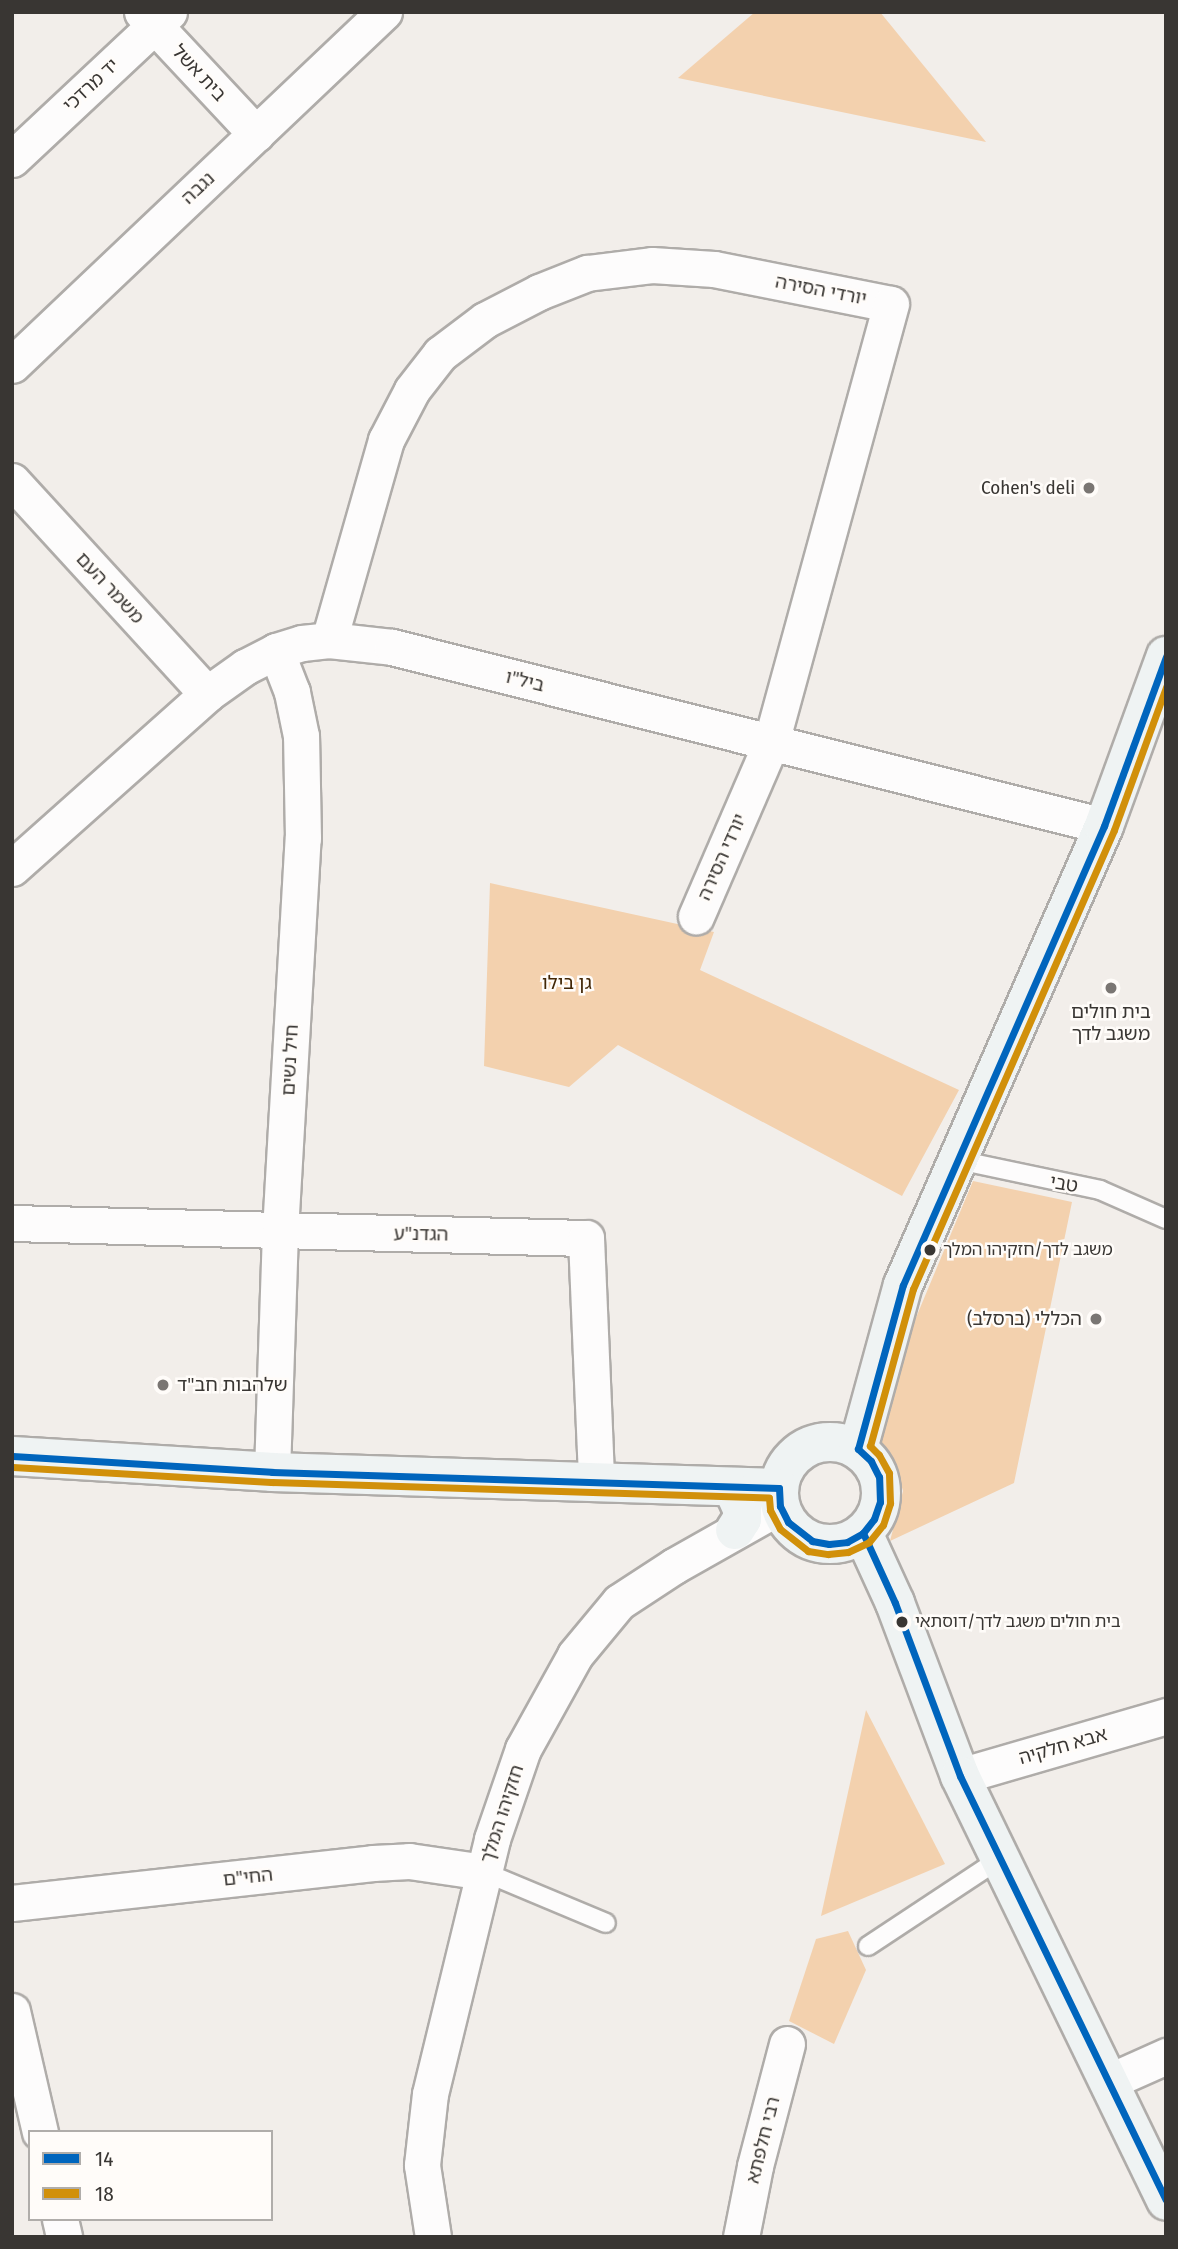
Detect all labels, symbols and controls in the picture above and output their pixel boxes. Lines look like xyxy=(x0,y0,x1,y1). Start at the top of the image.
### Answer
street label: בית אשל xyxy=(167,40,231,106)
street label: יד מרדכי xyxy=(58,54,124,116)
street label: נגבה xyxy=(177,167,219,209)
street label: יורדי הסירה xyxy=(773,270,869,310)
place label: Cohen's deli xyxy=(981,477,1075,499)
marker: Cohen's deli xyxy=(1081,480,1097,496)
street label: משמר העם xyxy=(71,547,149,629)
street label: ביל"ו xyxy=(503,665,547,697)
street label: יורדי הסירה xyxy=(693,810,751,904)
park label: גן בילו xyxy=(542,972,592,994)
marker: בית חולים משגב לדך xyxy=(1101,978,1121,998)
place label: בית חולים משגב לדך xyxy=(1071,1001,1151,1045)
street label: חיל נשים xyxy=(277,1024,303,1096)
street label: טבי xyxy=(1048,1170,1080,1198)
street label: הגדנ"ע xyxy=(393,1222,449,1246)
place label: משגב לדך/חזקיהו המלך xyxy=(943,1240,1113,1260)
marker: משגב לדך/חזקיהו המלך xyxy=(923,1243,937,1257)
place label: הכללי (ברסלב) xyxy=(967,1308,1082,1330)
marker: הכללי (ברסלב) xyxy=(1088,1311,1104,1327)
place label: שלהבות חב"ד xyxy=(177,1374,288,1396)
marker: שלהבות חב"ד xyxy=(155,1377,171,1393)
place label: בית חולים משגב לדך/דוסתאי xyxy=(915,1612,1121,1632)
marker: בית חולים משגב לדך/דוסתאי xyxy=(895,1615,909,1629)
street label: אבא חלקיה xyxy=(1016,1723,1110,1769)
street label: חזקיהו המלך xyxy=(475,1762,529,1866)
street label: החי"ם xyxy=(222,1863,274,1891)
street label: רבי חלפתא xyxy=(741,2094,785,2186)
legend xyxy=(28,2130,273,2221)
text: 14 xyxy=(95,2146,113,2172)
text: 18 xyxy=(95,2181,114,2207)

